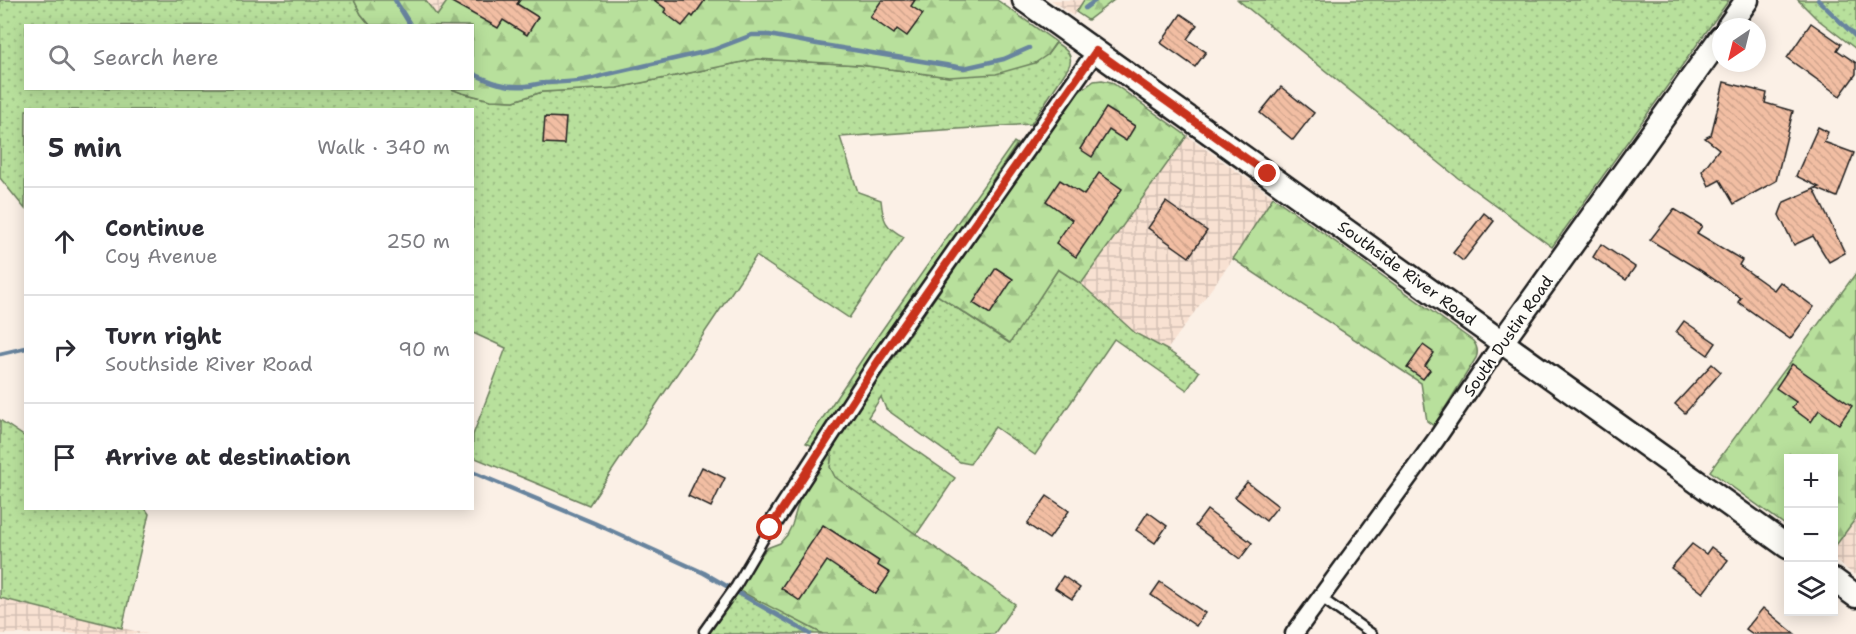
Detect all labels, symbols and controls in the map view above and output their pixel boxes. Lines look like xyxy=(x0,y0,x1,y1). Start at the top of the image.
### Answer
north arrow xyxy=(1712,18,1766,72)
search box xyxy=(24,24,474,90)
icon: search xyxy=(45,41,78,74)
text: Search here xyxy=(93,43,219,72)
text: 5 min xyxy=(48,130,122,165)
text: Walk · 340 m xyxy=(317,134,450,160)
route end xyxy=(1254,160,1280,186)
text: Continue xyxy=(105,214,205,243)
street label: Southside River Road xyxy=(1334,216,1480,330)
icon: ahead xyxy=(48,225,81,258)
text: 250 m xyxy=(386,228,450,254)
text: Coy Avenue xyxy=(105,243,218,269)
street label: South Dustin Road xyxy=(1458,271,1558,401)
text: Turn right xyxy=(105,322,222,351)
icon: right xyxy=(48,333,81,366)
text: 90 m xyxy=(398,336,450,362)
text: Southside River Road xyxy=(105,351,313,377)
icon: arrive xyxy=(48,441,81,474)
text: Arrive at destination xyxy=(105,443,351,472)
map controls xyxy=(1784,454,1838,616)
button: + xyxy=(1784,454,1838,508)
button: − xyxy=(1784,508,1838,562)
route start xyxy=(756,514,782,540)
button: layers xyxy=(1784,562,1838,616)

